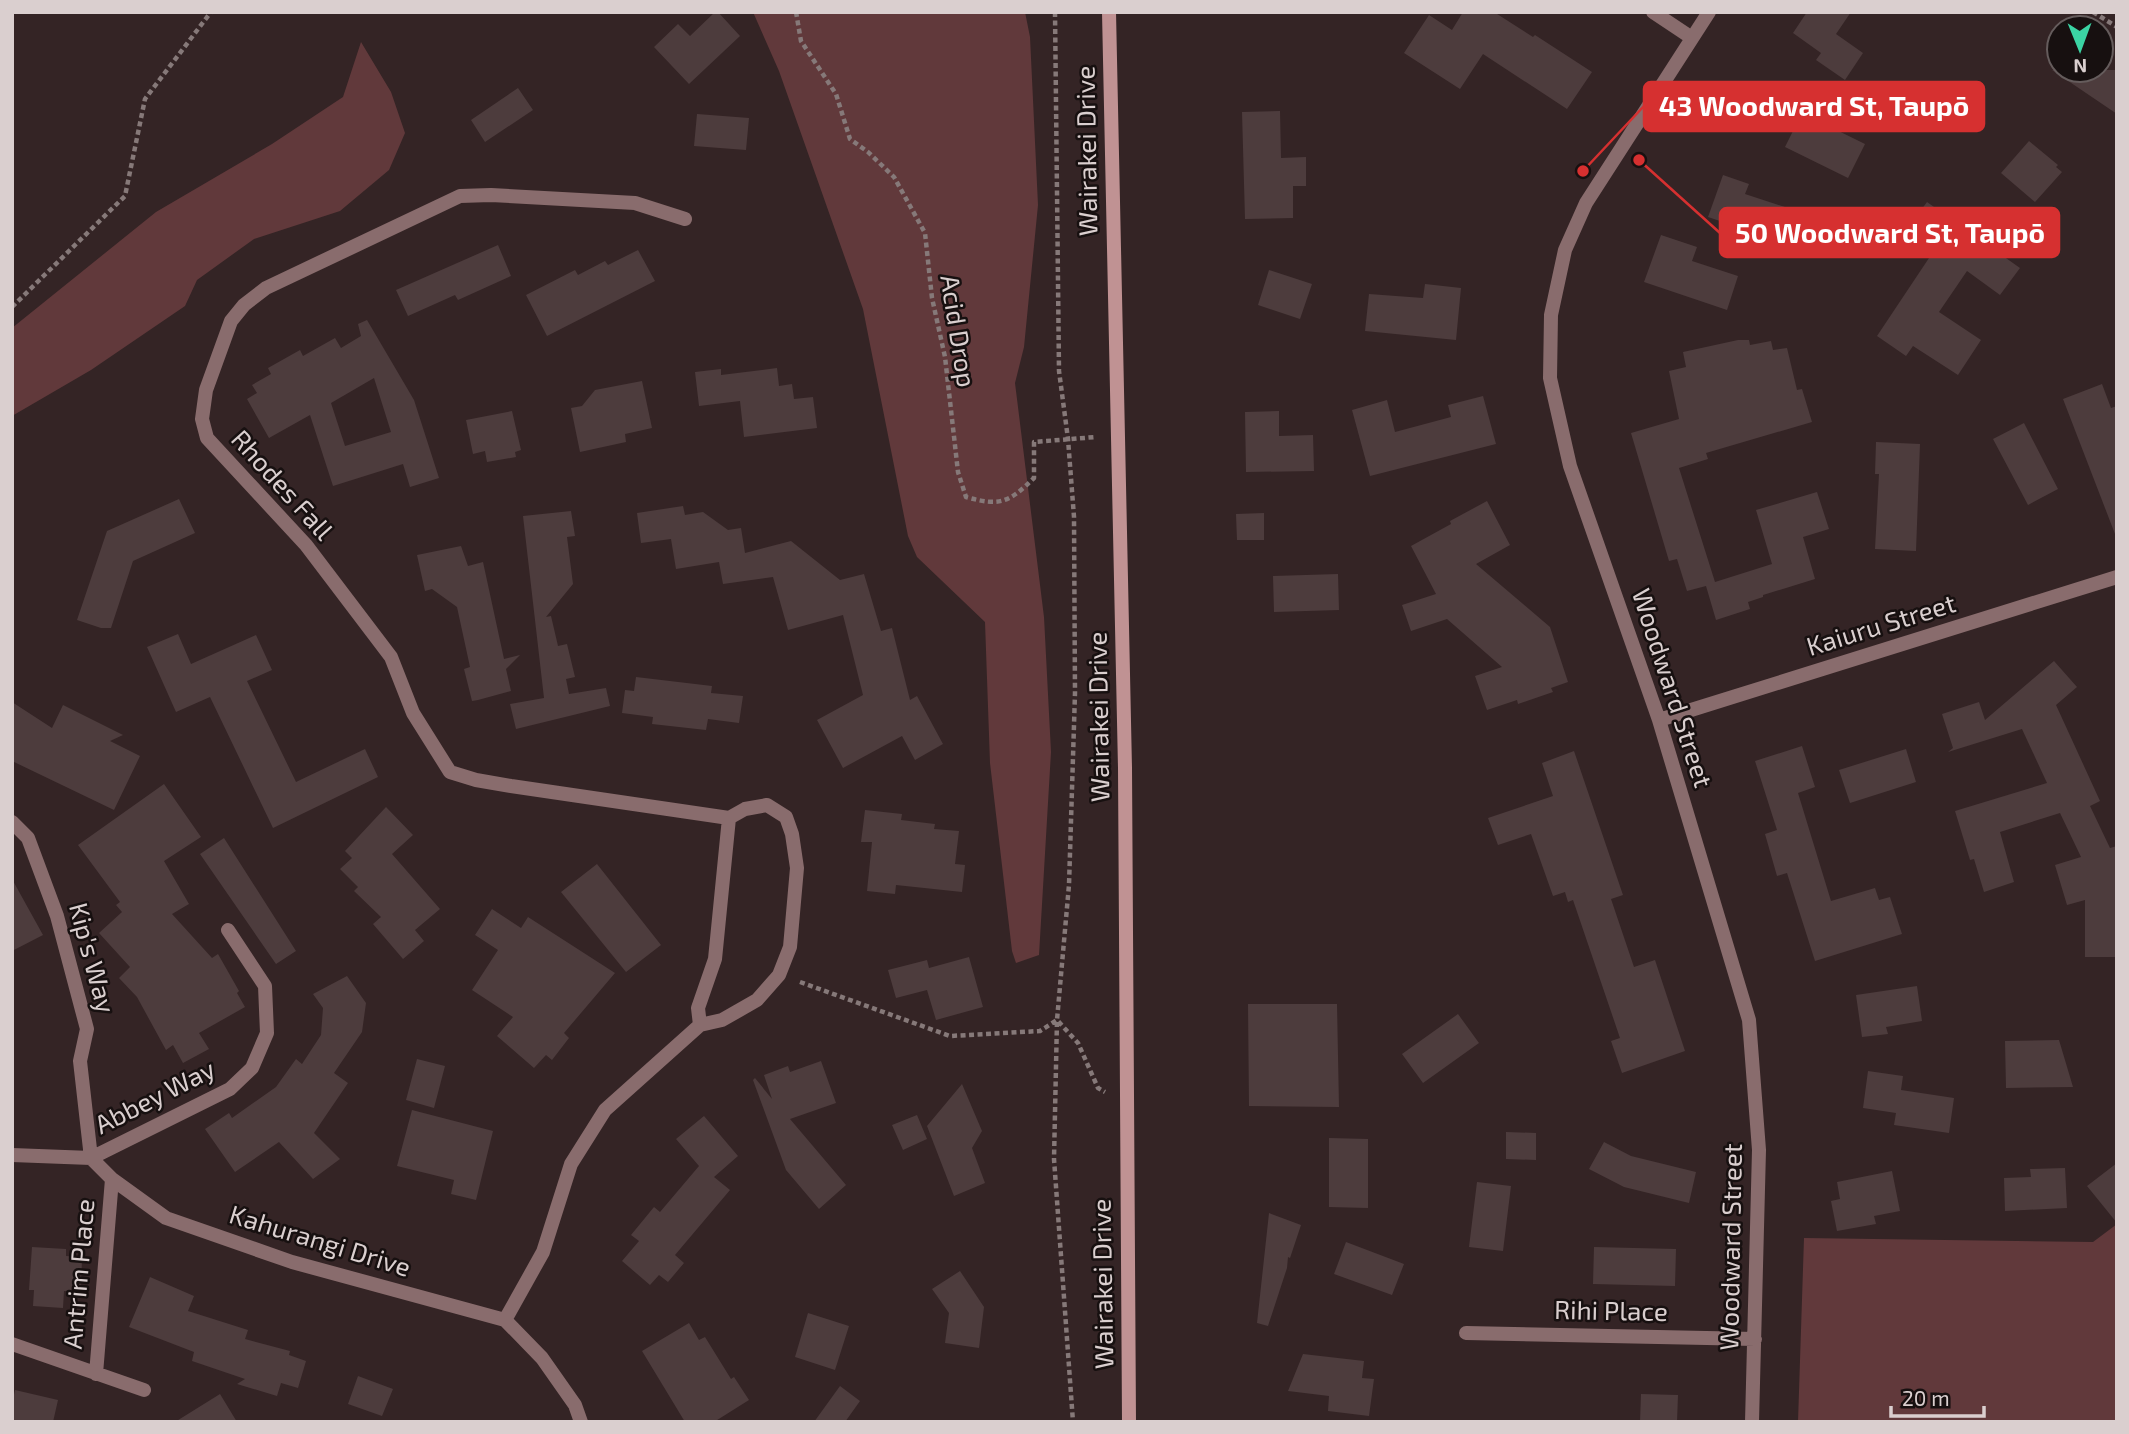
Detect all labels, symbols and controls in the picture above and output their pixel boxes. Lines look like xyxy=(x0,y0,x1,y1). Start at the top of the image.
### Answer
north arrow xyxy=(2045,14,2115,84)
text: N xyxy=(2073,55,2087,78)
street label: Wairakei Drive xyxy=(1069,65,1102,237)
callout: 43 Woodward St, Taupō xyxy=(1644,82,1984,131)
text: 43 Woodward St, Taupō xyxy=(1659,88,1969,122)
callout: 50 Woodward St, Taupō xyxy=(1720,208,2059,257)
text: 50 Woodward St, Taupō xyxy=(1735,215,2045,249)
street label: Acid Drop xyxy=(935,272,984,389)
street label: Rhodes Fall xyxy=(226,423,341,545)
street label: Woodward Street xyxy=(1627,584,1720,791)
street label: Kaiuru Street xyxy=(1802,586,1959,661)
street label: Wairakei Drive xyxy=(1081,631,1114,803)
street label: Kip's Way xyxy=(64,899,123,1016)
street label: Abbey Way xyxy=(89,1052,220,1139)
street label: Woodward Street xyxy=(1712,1143,1747,1351)
street label: Kahurangi Drive xyxy=(226,1197,415,1282)
street label: Antrim Place xyxy=(56,1198,100,1350)
street label: Wairakei Drive xyxy=(1085,1198,1118,1370)
street label: Rihi Place xyxy=(1554,1293,1668,1326)
scale bar xyxy=(1891,1374,1984,1418)
text: 20 m xyxy=(1902,1385,1950,1410)

